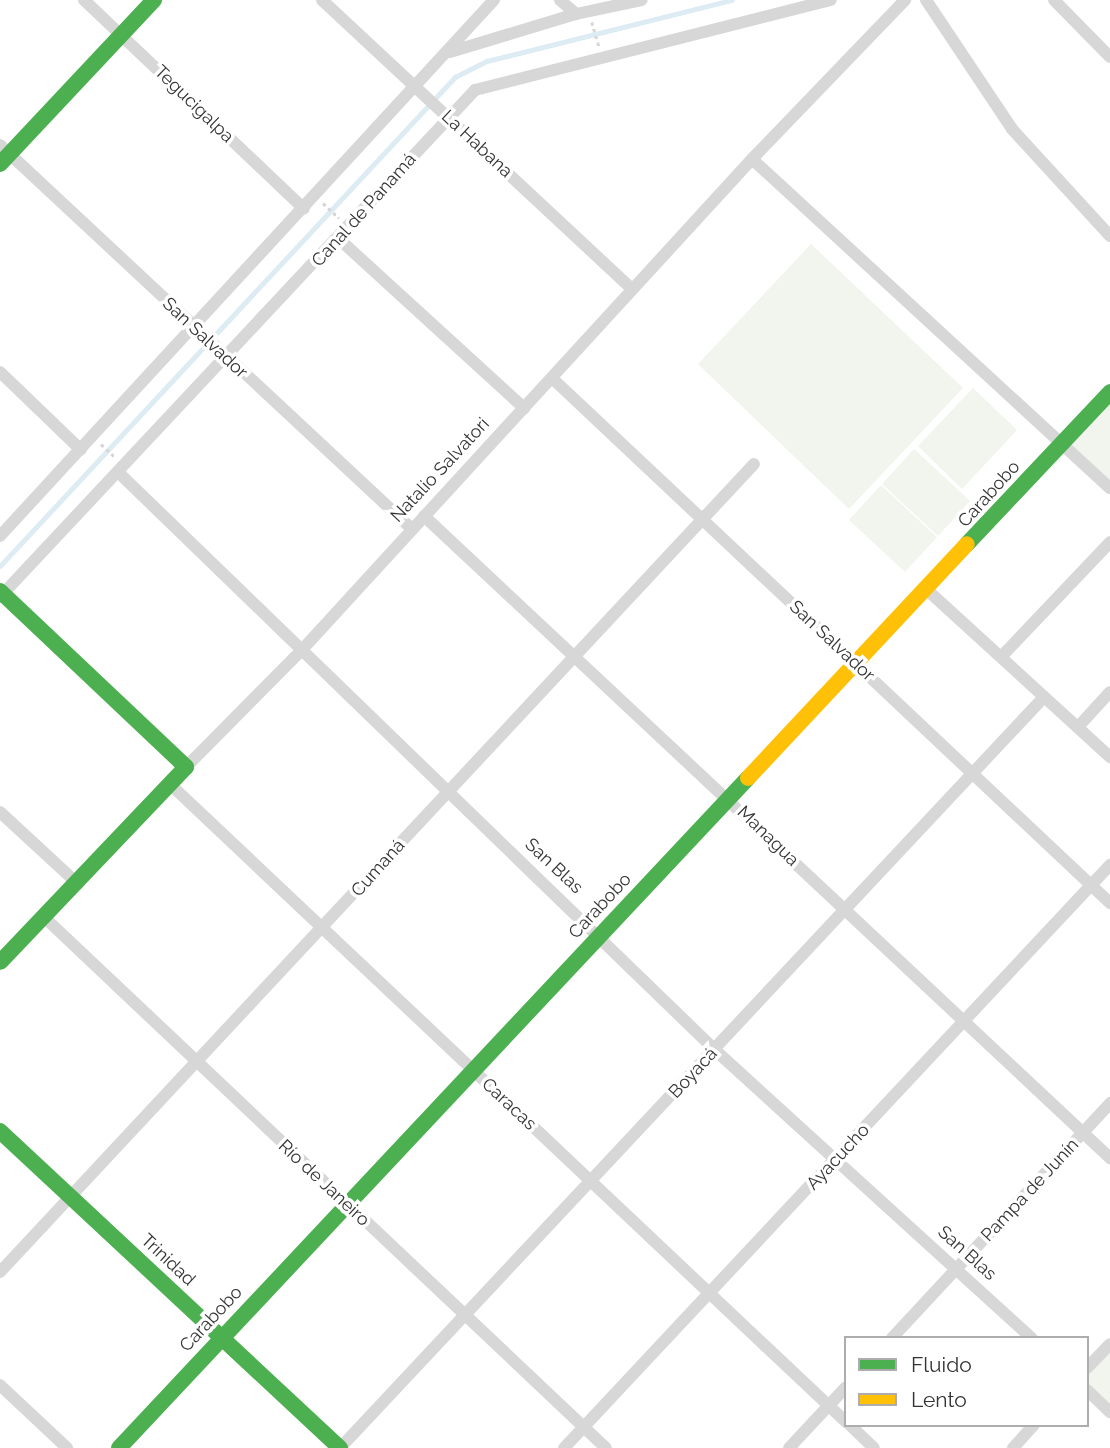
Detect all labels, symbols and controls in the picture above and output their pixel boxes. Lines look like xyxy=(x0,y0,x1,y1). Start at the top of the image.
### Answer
street label: Tegucigalpa xyxy=(150,61,238,147)
street label: La Habana xyxy=(437,106,517,182)
street label: Canal de Panamá xyxy=(307,149,421,271)
street label: San Salvador xyxy=(158,293,252,383)
street label: Natalio Salvatori xyxy=(386,413,494,527)
street label: Carabobo xyxy=(954,456,1024,532)
street label: San Salvador xyxy=(785,596,879,686)
street label: Managua xyxy=(733,801,803,871)
street label: San Blas xyxy=(521,834,587,898)
street label: Cumaná xyxy=(347,835,409,901)
street label: Carabobo xyxy=(564,869,636,943)
street label: Boyacá xyxy=(664,1043,722,1103)
street label: Caracas xyxy=(477,1073,541,1135)
street label: Ayacucho xyxy=(802,1119,874,1195)
street label: Pampa de Junín xyxy=(977,1134,1083,1246)
street label: Río de Janeiro xyxy=(274,1135,374,1231)
street label: San Blas xyxy=(933,1221,1001,1285)
street label: Trinidad xyxy=(136,1230,200,1290)
street label: Carabobo xyxy=(175,1282,247,1356)
legend xyxy=(844,1336,1089,1427)
text: Fluido xyxy=(911,1352,972,1377)
text: Lento xyxy=(911,1387,967,1412)

